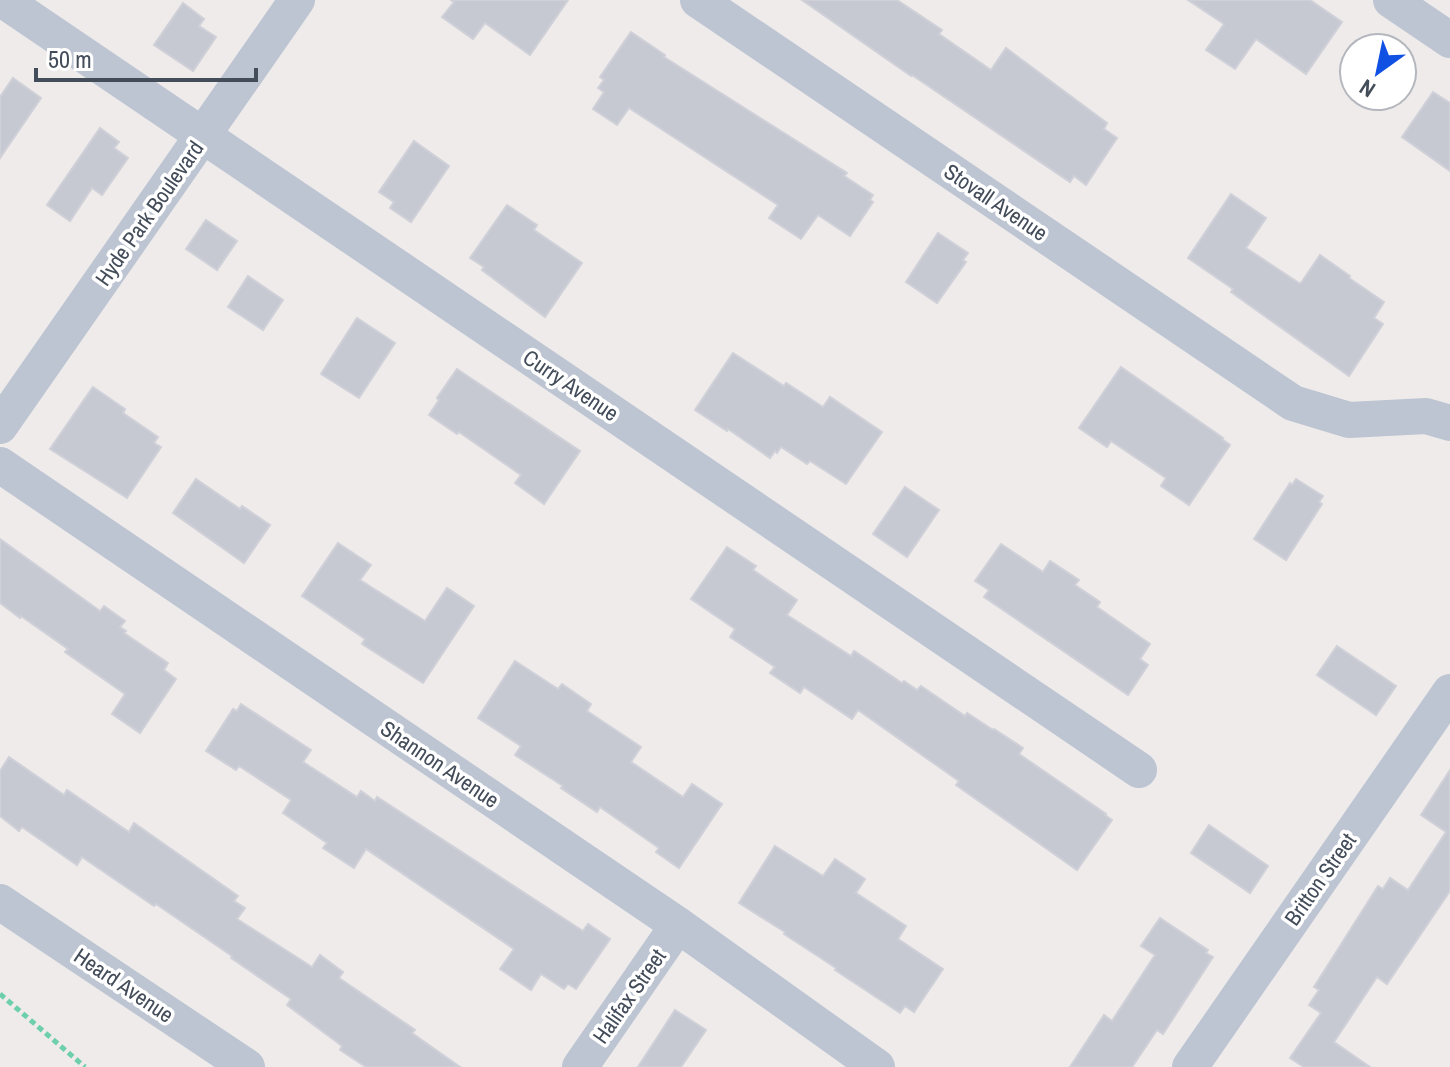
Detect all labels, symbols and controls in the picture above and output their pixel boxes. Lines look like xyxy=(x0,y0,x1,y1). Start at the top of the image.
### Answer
scale bar xyxy=(36,32,256,82)
north arrow xyxy=(1338,32,1418,112)
text: 50 m xyxy=(48,43,92,75)
text: N xyxy=(1353,73,1381,105)
street label: Hyde Park Boulevard xyxy=(88,135,210,291)
street label: Stovall Avenue xyxy=(938,156,1054,248)
street label: Curry Avenue xyxy=(517,342,625,428)
street label: Shannon Avenue xyxy=(375,713,505,815)
street label: Britton Street xyxy=(1277,827,1363,931)
street label: Heard Avenue xyxy=(68,941,180,1029)
street label: Halifax Street xyxy=(585,943,673,1049)

